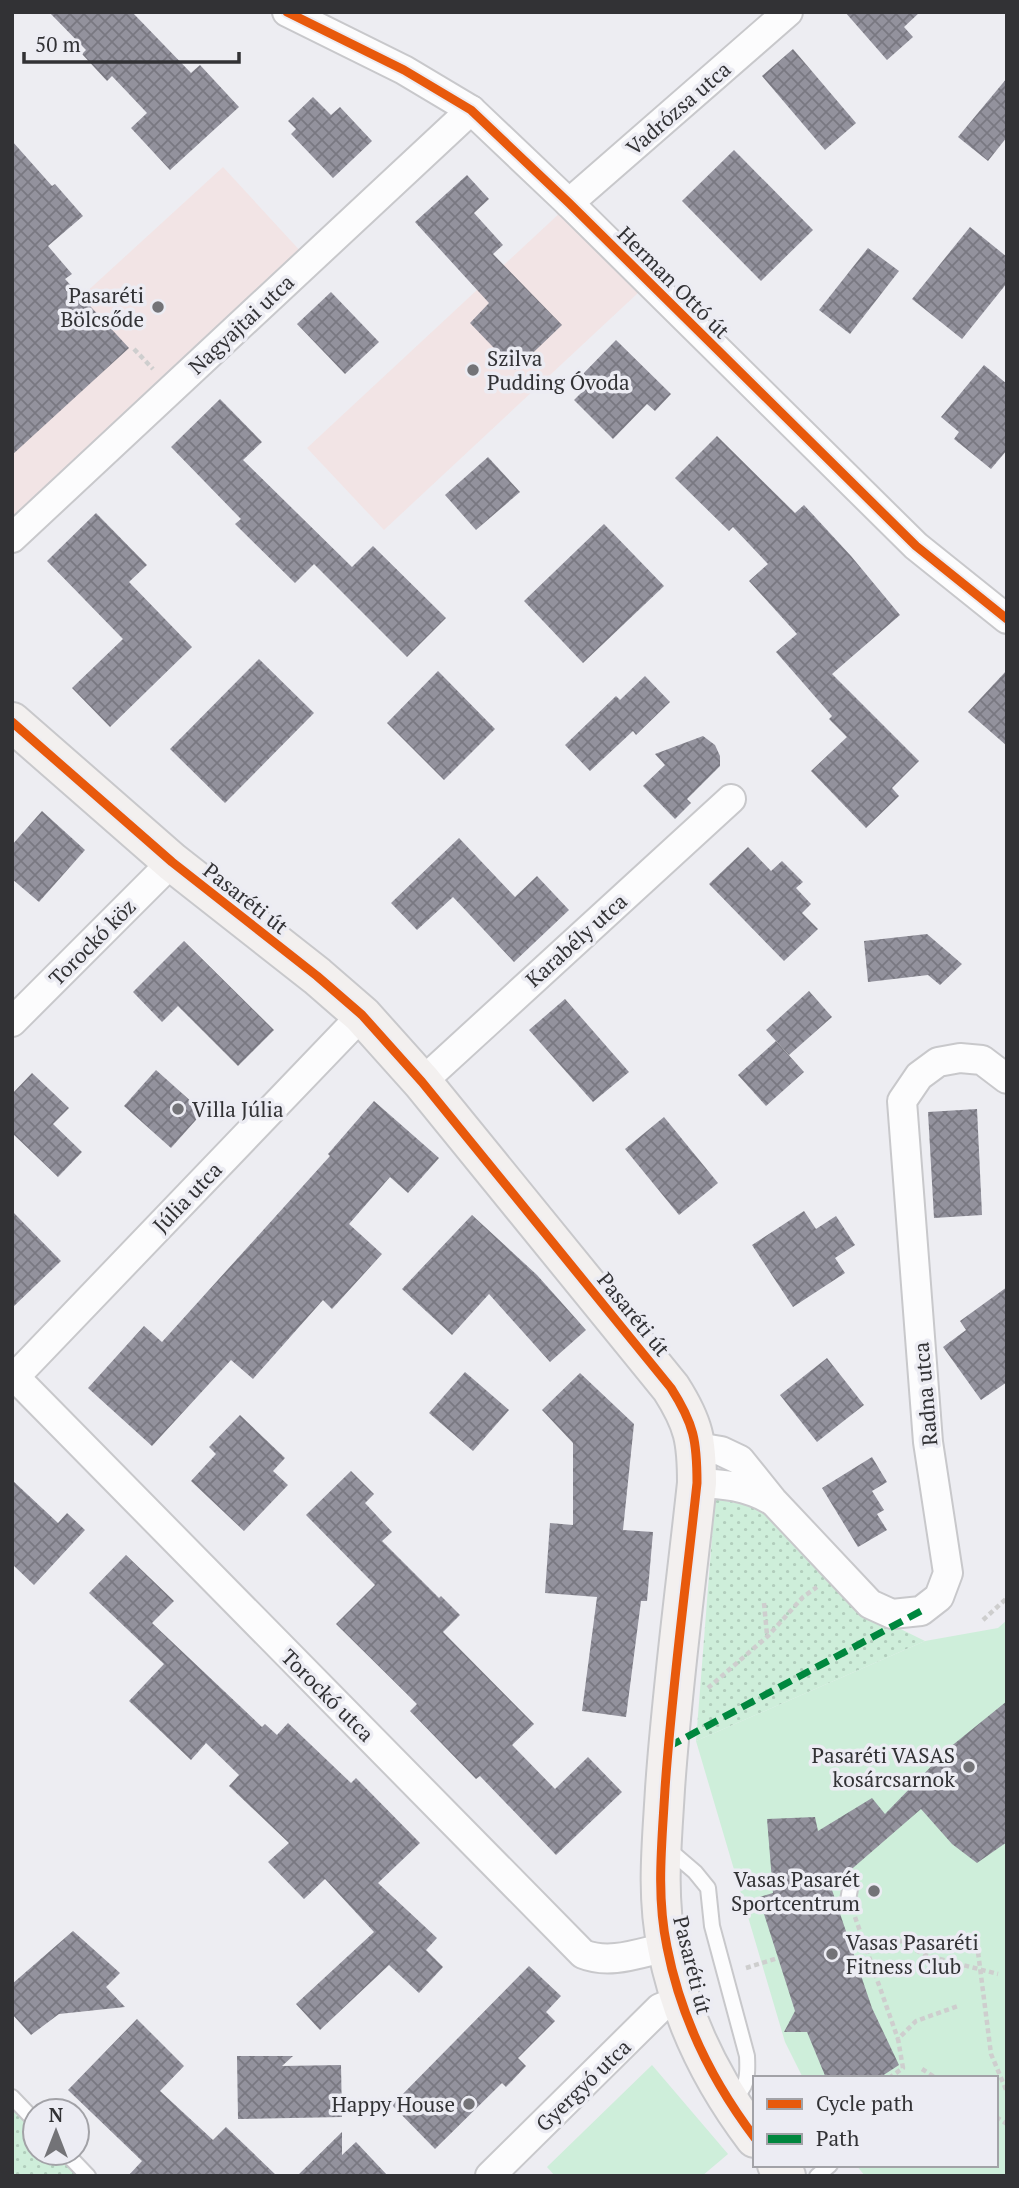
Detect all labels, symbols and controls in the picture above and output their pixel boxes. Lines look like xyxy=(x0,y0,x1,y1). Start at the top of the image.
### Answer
scale bar xyxy=(24,21,240,65)
text: 50 m xyxy=(35,30,81,58)
street label: Vadrózsa utca xyxy=(620,55,736,161)
street label: Herman Ottó út xyxy=(612,220,736,344)
street label: Nagyajtai utca xyxy=(182,268,300,380)
place label: Pasaréti Bölcsőde xyxy=(60,281,144,333)
marker: Pasaréti Bölcsőde xyxy=(150,299,166,315)
place label: Szilva Pudding Óvoda xyxy=(487,344,630,396)
marker: Szilva Pudding Óvoda xyxy=(465,362,481,378)
street label: Pasaréti út xyxy=(198,856,294,940)
street label: Karabély utca xyxy=(519,887,633,993)
street label: Torockó köz xyxy=(42,892,142,992)
place label: Villa Júlia xyxy=(192,1095,284,1123)
marker: Villa Júlia xyxy=(170,1101,186,1117)
street label: Júlia utca xyxy=(146,1155,228,1238)
street label: Pasaréti út xyxy=(591,1266,677,1362)
street label: Radna utca xyxy=(906,1341,943,1447)
street label: Torockó utca xyxy=(276,1643,381,1748)
place label: Pasaréti VASAS kosárcsarnok xyxy=(812,1741,955,1793)
marker: Pasaréti VASAS kosárcsarnok xyxy=(961,1759,977,1775)
place label: Vasas Pasarét Sportcentrum xyxy=(731,1865,860,1917)
marker: Vasas Pasarét Sportcentrum xyxy=(866,1883,882,1899)
street label: Pasaréti út xyxy=(667,1913,719,2017)
place label: Vasas Pasaréti Fitness Club xyxy=(846,1928,979,1980)
marker: Vasas Pasaréti Fitness Club xyxy=(824,1946,840,1962)
street label: Gyergyó utca xyxy=(530,2032,637,2137)
legend xyxy=(753,2076,998,2167)
text: Cycle path xyxy=(816,2089,914,2117)
place label: Happy House xyxy=(331,2090,455,2118)
marker: Happy House xyxy=(461,2096,477,2112)
north arrow xyxy=(21,2097,91,2167)
text: N xyxy=(49,2102,64,2127)
text: Path xyxy=(816,2124,859,2152)

